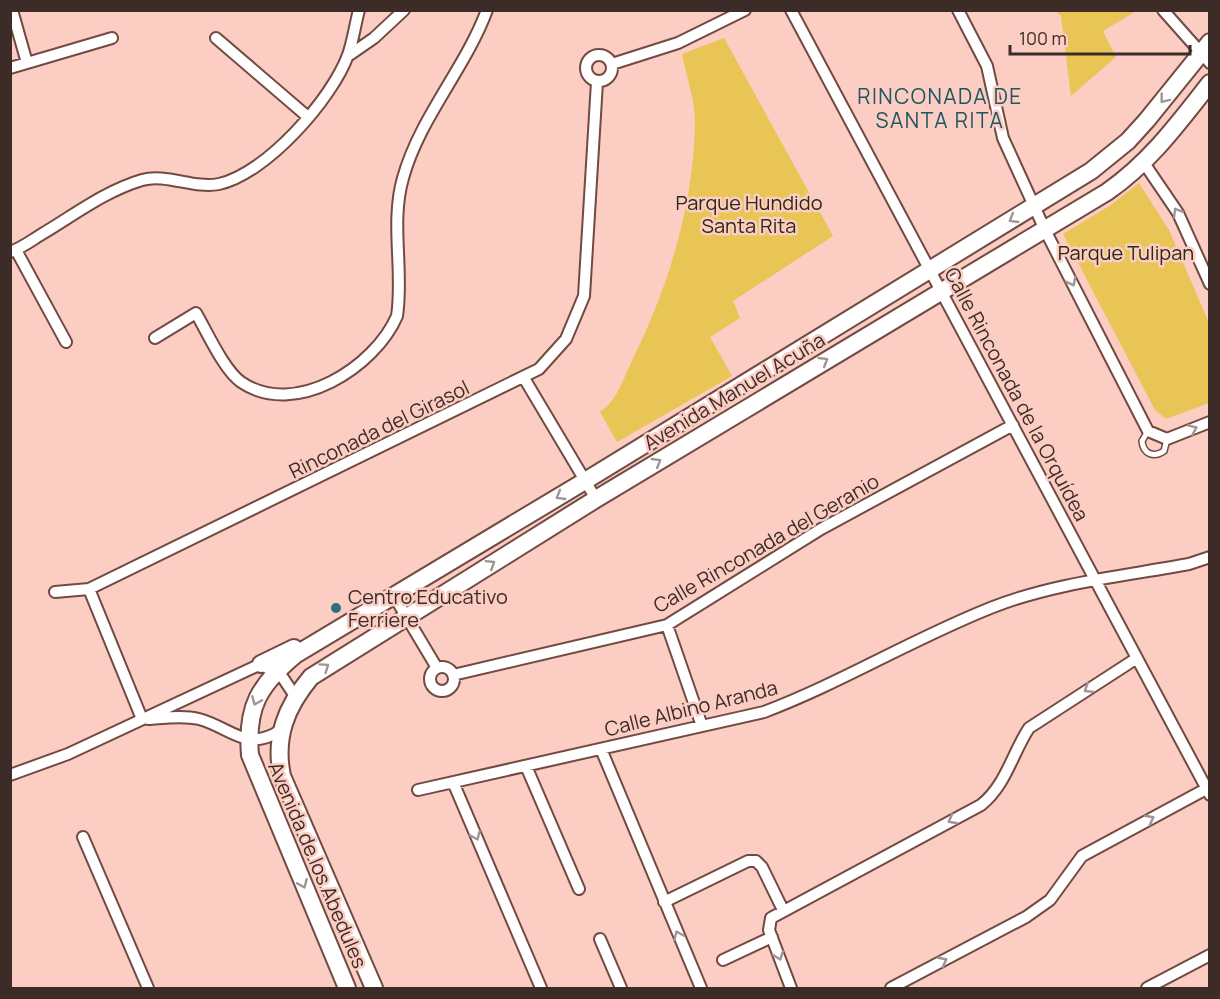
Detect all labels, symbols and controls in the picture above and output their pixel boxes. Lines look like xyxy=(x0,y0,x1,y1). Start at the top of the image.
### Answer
scale bar xyxy=(1010,18,1190,56)
text: 100 m xyxy=(1019,26,1067,50)
district label: RINCONADA DE SANTA RITA xyxy=(857,82,1023,134)
one-way arrow xyxy=(1161,92,1172,103)
park label: Parque Hundido Santa Rita xyxy=(676,189,823,239)
one-way arrow xyxy=(1172,208,1184,218)
one-way arrow xyxy=(1009,212,1019,224)
park label: Parque Tulipan xyxy=(1058,239,1194,266)
street label: Calle Rinconada de la Orquídea xyxy=(938,262,1096,526)
one-way arrow xyxy=(1065,276,1076,287)
street label: Avenida Manuel Acuña xyxy=(638,326,830,456)
one-way arrow xyxy=(818,357,828,369)
street label: Rinconada del Girasol xyxy=(284,374,474,484)
one-way arrow xyxy=(1186,424,1197,436)
one-way arrow xyxy=(651,458,661,469)
street label: Calle Rinconada del Geranio xyxy=(648,467,884,619)
one-way arrow xyxy=(556,489,566,501)
one-way arrow xyxy=(485,559,495,571)
place label: Centro Educativo Ferriere xyxy=(348,583,508,633)
marker: Centro Educativo Ferriere xyxy=(329,601,343,615)
one-way arrow xyxy=(318,663,329,674)
street label: Calle Albino Aranda xyxy=(602,673,780,743)
one-way arrow xyxy=(1084,682,1095,693)
one-way arrow xyxy=(251,695,263,706)
street label: Avenida de los Abedules xyxy=(262,758,374,972)
one-way arrow xyxy=(948,813,959,824)
one-way arrow xyxy=(1144,815,1155,826)
one-way arrow xyxy=(469,830,481,841)
one-way arrow xyxy=(296,878,308,889)
one-way arrow xyxy=(673,930,685,941)
one-way arrow xyxy=(772,950,784,961)
one-way arrow xyxy=(936,957,947,968)

